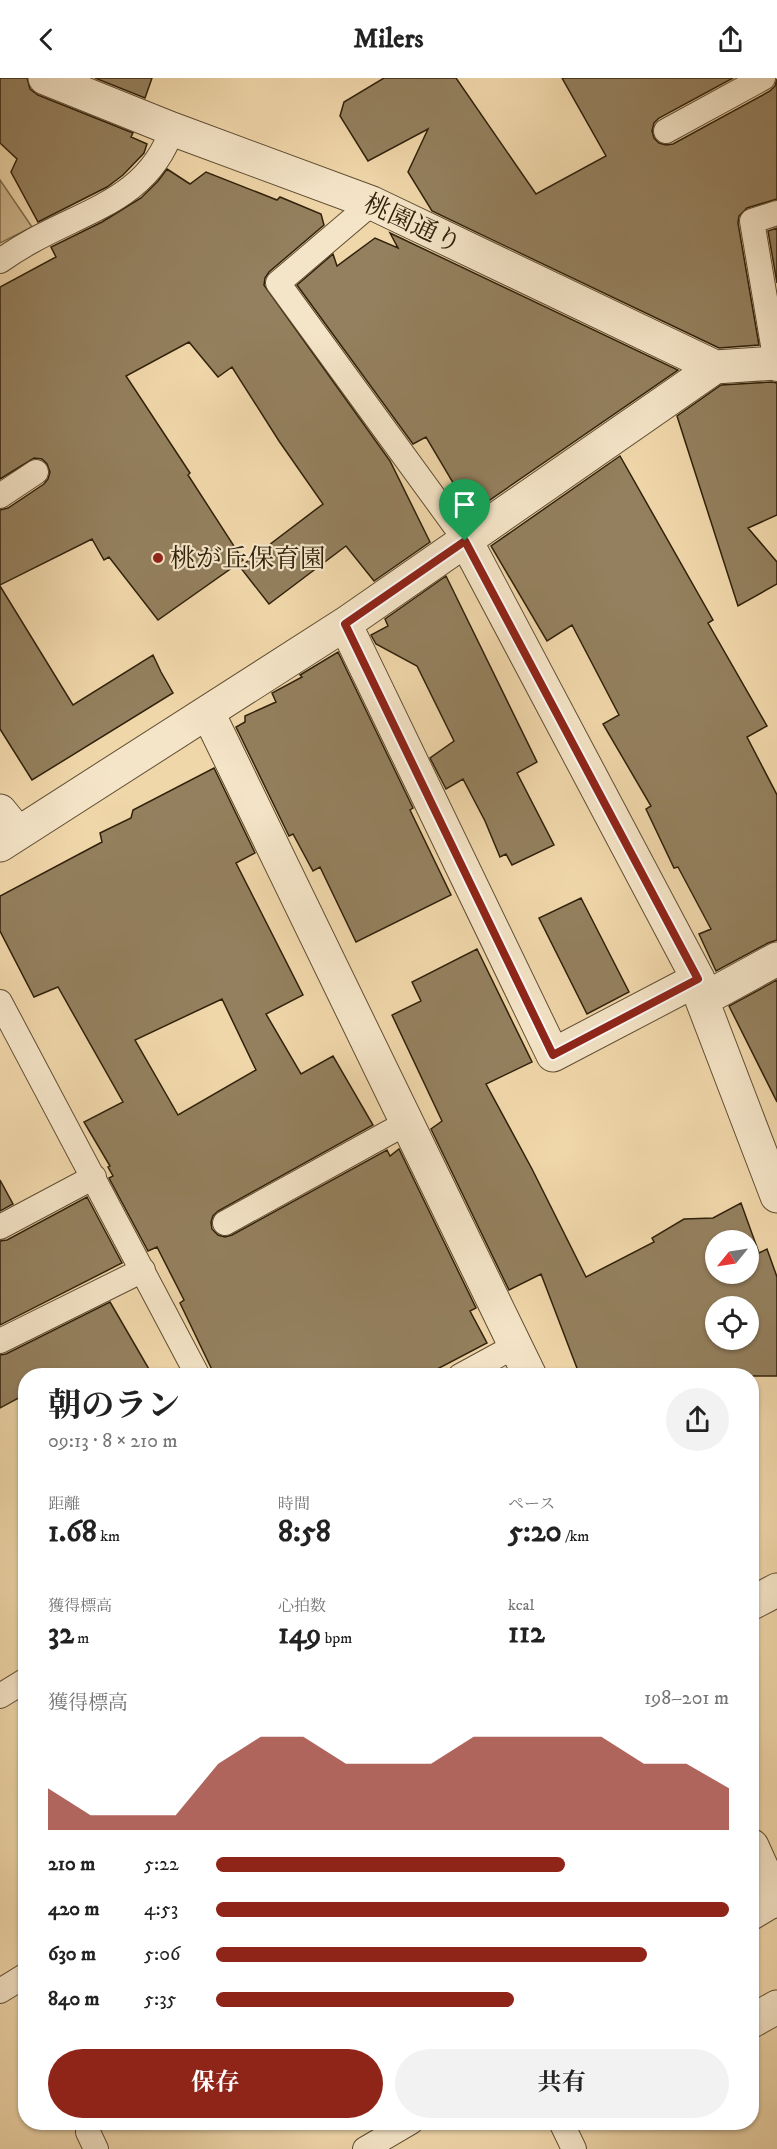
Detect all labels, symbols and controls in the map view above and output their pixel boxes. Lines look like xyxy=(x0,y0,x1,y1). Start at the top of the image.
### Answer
text: Milers xyxy=(354,22,423,56)
icon: back xyxy=(30,23,63,56)
icon: share xyxy=(714,23,747,56)
street label: 桃園通り xyxy=(358,187,466,261)
pin xyxy=(439,479,490,541)
icon: arrive xyxy=(448,488,481,521)
place label: 桃が丘保育園 xyxy=(170,543,326,576)
marker: 桃が丘保育園 xyxy=(151,551,165,565)
north arrow xyxy=(705,1230,759,1284)
map controls xyxy=(705,1230,759,1350)
button: locate xyxy=(705,1296,759,1350)
text: 朝のラン xyxy=(48,1386,180,1427)
button: share xyxy=(666,1388,729,1451)
text: 09:13 · 8 × 210 m xyxy=(48,1429,177,1454)
text: 距離 xyxy=(48,1494,80,1514)
text: 時間 xyxy=(278,1494,310,1514)
text: ペース xyxy=(508,1494,555,1514)
text: 1.68 xyxy=(48,1514,97,1551)
text: 8:58 xyxy=(278,1514,331,1551)
text: 5:20 xyxy=(508,1514,562,1551)
text: km xyxy=(97,1526,120,1546)
text: /km xyxy=(562,1526,589,1546)
text: kcal xyxy=(508,1595,534,1615)
text: 獲得標高 xyxy=(48,1596,112,1616)
text: 心拍数 xyxy=(278,1596,326,1616)
text: 112 xyxy=(508,1615,545,1652)
text: 32 xyxy=(48,1616,74,1653)
text: 149 xyxy=(278,1616,321,1653)
text: m xyxy=(74,1628,89,1648)
text: bpm xyxy=(321,1628,352,1648)
text: 198–201 m xyxy=(644,1686,729,1711)
text: 獲得標高 xyxy=(48,1691,128,1716)
text: 210 m xyxy=(48,1852,95,1877)
text: 5:22 xyxy=(144,1852,179,1877)
text: 420 m xyxy=(48,1897,99,1922)
text: 4:53 xyxy=(144,1897,178,1922)
text: 630 m xyxy=(48,1942,96,1967)
text: 5:06 xyxy=(144,1942,180,1967)
text: 840 m xyxy=(48,1987,100,2012)
text: 5:35 xyxy=(144,1987,177,2012)
button: 保存 xyxy=(48,2049,383,2118)
button: 共有 xyxy=(395,2049,729,2118)

